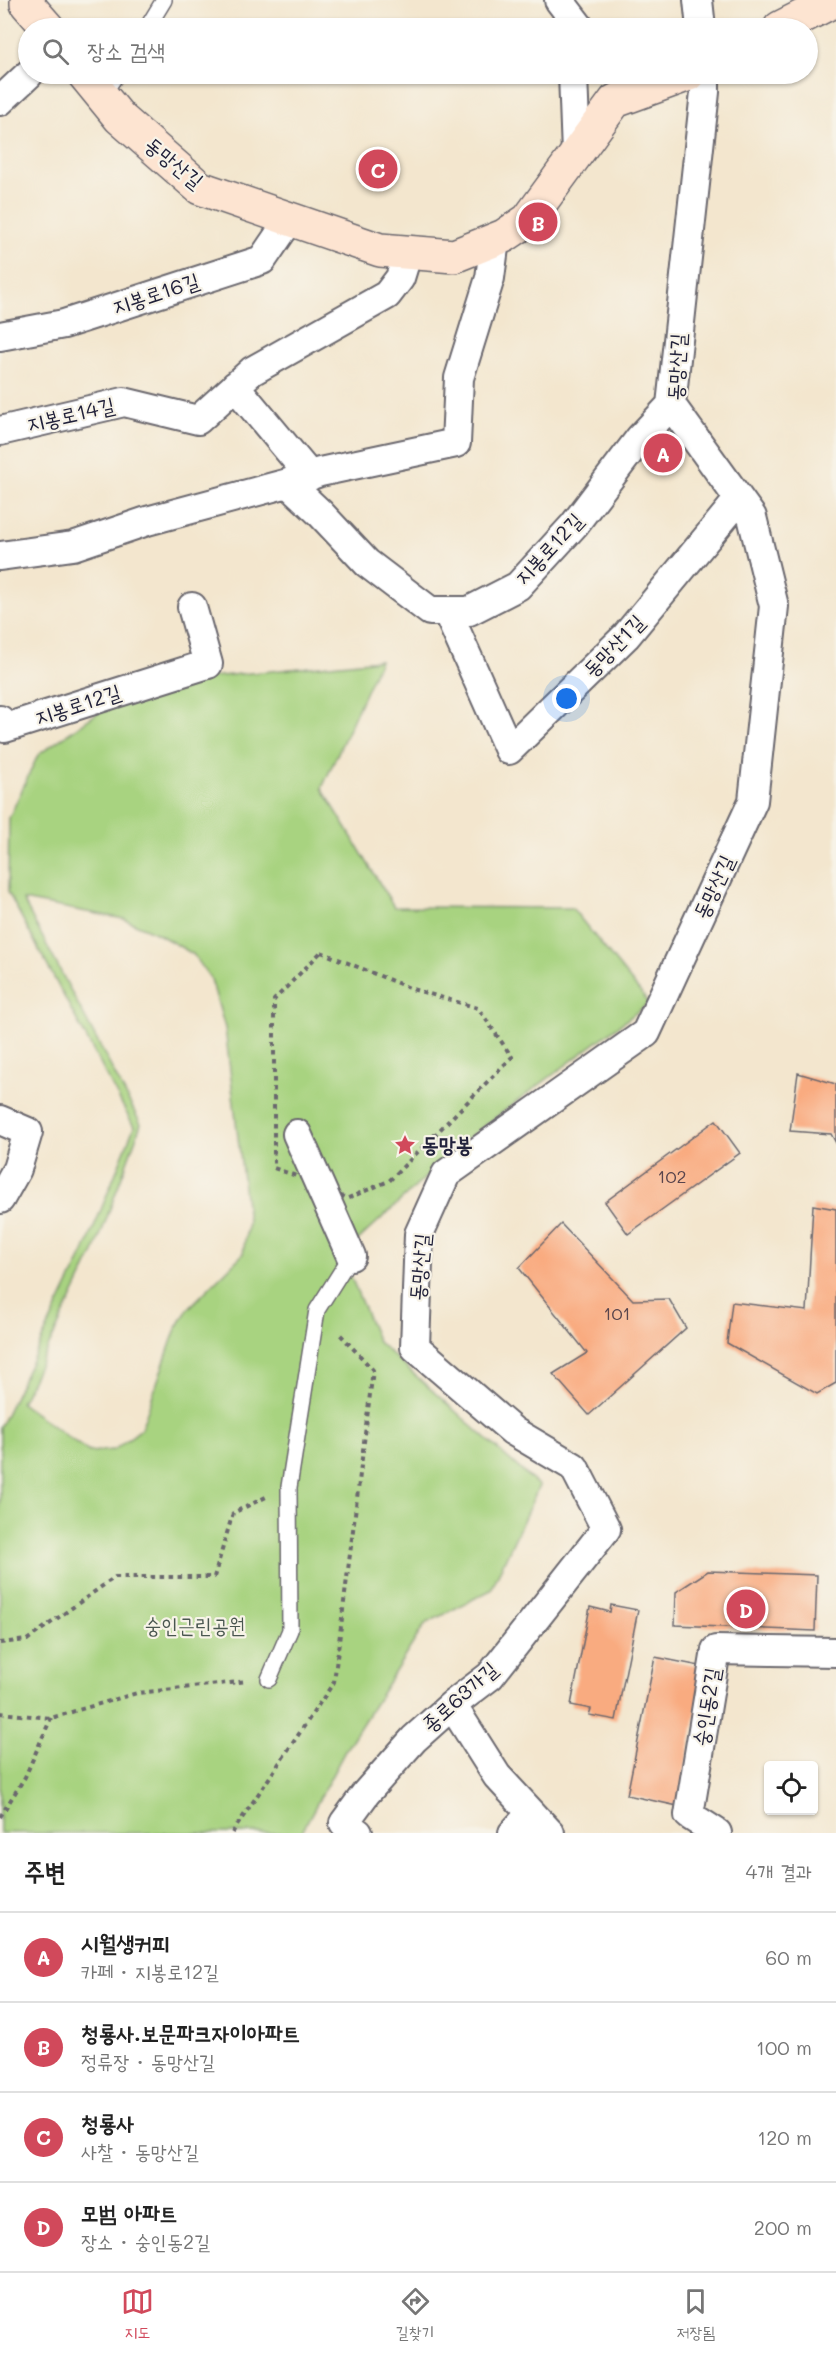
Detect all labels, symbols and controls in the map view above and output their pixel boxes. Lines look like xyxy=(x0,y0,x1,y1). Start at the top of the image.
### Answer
search box xyxy=(18,18,818,84)
icon: search xyxy=(39,35,72,68)
text: 장소 검색 xyxy=(87,36,165,65)
street label: 동망산길 xyxy=(140,130,210,194)
pin: C xyxy=(358,146,398,192)
pin: B xyxy=(518,200,558,244)
street label: 지봉로16길 xyxy=(109,266,202,319)
street label: 동망산길 xyxy=(660,332,691,401)
street label: 지봉로14길 xyxy=(24,390,117,437)
pin: A xyxy=(644,430,682,476)
street label: 지봉로12길 xyxy=(508,506,588,590)
street label: 동망산1길 xyxy=(576,608,649,682)
street label: 지봉로12길 xyxy=(31,677,124,730)
your location xyxy=(552,684,581,713)
street label: 동망산길 xyxy=(686,850,739,923)
place label: 동망봉 xyxy=(422,1130,473,1157)
place icon: 동망봉 xyxy=(393,1133,417,1157)
house number: 102 xyxy=(657,1164,687,1188)
street label: 동망산길 xyxy=(402,1232,435,1302)
house number: 101 xyxy=(603,1301,631,1325)
pin: D xyxy=(726,1586,766,1632)
park label: 숭인근린공원 xyxy=(144,1611,246,1638)
street label: 종로63가길 xyxy=(416,1655,503,1737)
street label: 숭인동2길 xyxy=(686,1665,725,1748)
map controls xyxy=(764,1761,818,1815)
button: locate xyxy=(764,1761,818,1815)
text: 주변 xyxy=(24,1854,66,1888)
text: 4개 결과 xyxy=(746,1858,812,1884)
text: 시월생커피 xyxy=(81,1928,170,1957)
text: A xyxy=(37,1944,50,1970)
text: 60 m xyxy=(765,1944,812,1970)
text: 카페 · 지봉로12길 xyxy=(81,1958,219,1984)
text: 청룡사.보문파크자이아파트 xyxy=(81,2018,300,2047)
text: B xyxy=(37,2034,50,2060)
text: 100 m xyxy=(756,2034,812,2060)
text: 정류장 · 동망산길 xyxy=(81,2048,215,2074)
text: 청룡사 xyxy=(81,2108,134,2137)
text: C xyxy=(36,2124,51,2150)
text: 120 m xyxy=(757,2124,812,2150)
text: 사찰 · 동망산길 xyxy=(81,2138,199,2164)
text: 모범 아파트 xyxy=(81,2198,177,2227)
text: D xyxy=(36,2214,51,2240)
text: 200 m xyxy=(754,2214,812,2240)
text: 장소 · 숭인동2길 xyxy=(81,2228,210,2254)
tab: 지도 xyxy=(121,2285,154,2343)
tab: 길찾기 xyxy=(396,2285,434,2343)
tab: 저장됨 xyxy=(676,2285,715,2343)

